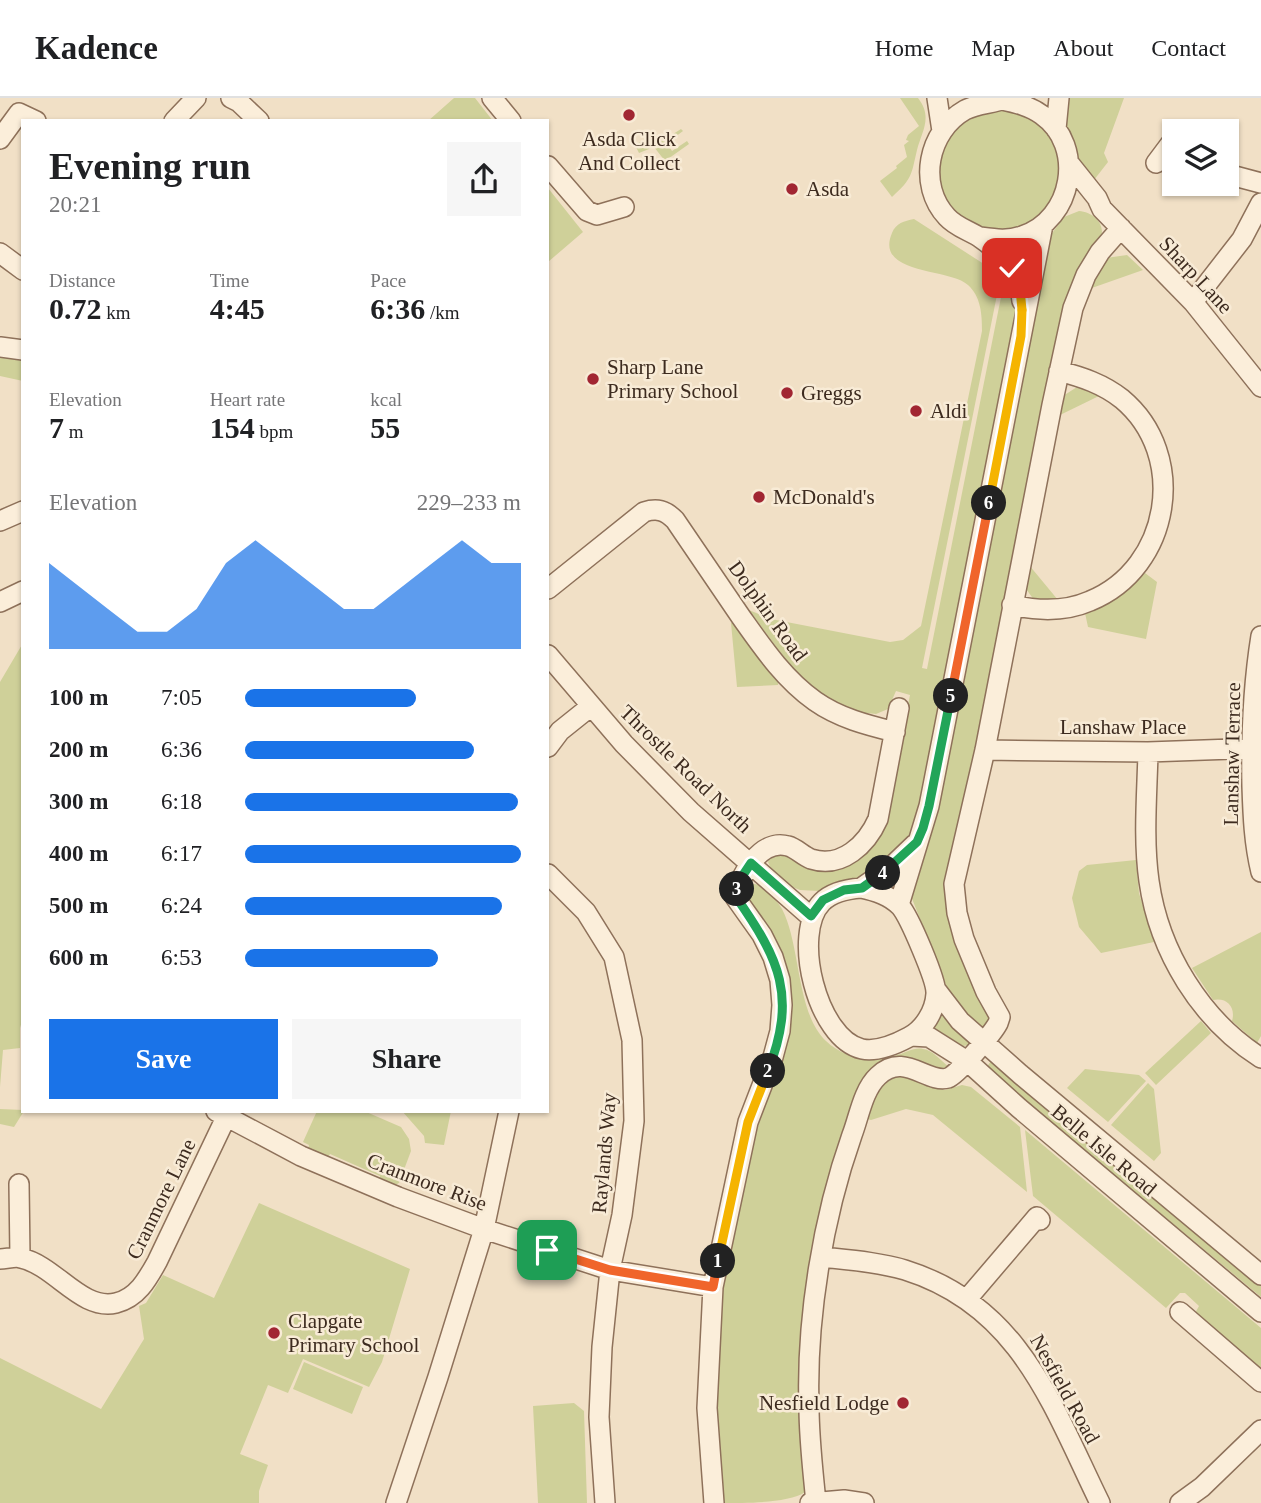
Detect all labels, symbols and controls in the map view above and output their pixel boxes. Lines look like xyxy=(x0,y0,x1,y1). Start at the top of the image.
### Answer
text: Kadence xyxy=(35,30,158,66)
text: Home xyxy=(875,35,933,61)
text: Map xyxy=(971,35,1015,61)
text: About xyxy=(1053,35,1113,61)
text: Contact xyxy=(1151,35,1226,61)
marker: Asda Click And Collect xyxy=(621,107,637,123)
map controls xyxy=(1162,119,1239,196)
button: layers xyxy=(1162,119,1239,196)
place label: Asda Click And Collect xyxy=(578,127,680,175)
button: share xyxy=(447,142,521,216)
text: Evening run xyxy=(49,145,251,187)
place label: Asda xyxy=(806,177,850,201)
marker: Asda xyxy=(784,181,800,197)
text: 20:21 xyxy=(49,192,101,217)
street label: Sharp Lane xyxy=(1154,232,1238,318)
pin xyxy=(982,238,1042,298)
icon: check xyxy=(993,249,1031,287)
text: Distance xyxy=(49,270,115,291)
text: Time xyxy=(210,270,249,291)
text: Pace xyxy=(370,270,406,291)
text: 0.72 xyxy=(49,292,102,325)
text: 4:45 xyxy=(210,292,265,325)
text: 6:36 xyxy=(370,292,425,325)
text: km xyxy=(102,302,131,323)
text: /km xyxy=(425,302,460,323)
place label: Sharp Lane Primary School xyxy=(607,355,738,403)
marker: Sharp Lane Primary School xyxy=(585,371,601,387)
place label: Greggs xyxy=(801,381,862,405)
marker: Greggs xyxy=(779,385,795,401)
text: Elevation xyxy=(49,389,122,410)
text: Heart rate xyxy=(210,389,285,410)
text: kcal xyxy=(370,389,402,410)
place label: Aldi xyxy=(930,399,968,423)
marker: Aldi xyxy=(908,403,924,419)
text: 7 xyxy=(49,411,64,444)
text: 154 xyxy=(210,411,255,444)
text: 55 xyxy=(370,411,400,444)
text: m xyxy=(64,421,84,442)
text: bpm xyxy=(255,421,293,442)
place label: McDonald's xyxy=(773,485,875,509)
pin: 6 xyxy=(972,486,1006,520)
marker: McDonald's xyxy=(751,489,767,505)
text: Elevation xyxy=(49,490,137,515)
text: 229–233 m xyxy=(417,490,521,515)
text: 6 xyxy=(984,492,993,513)
street label: Dolphin Road xyxy=(723,556,813,666)
pin: 5 xyxy=(934,678,968,714)
street label: Lanshaw Terrace xyxy=(1219,682,1245,826)
text: 100 m xyxy=(49,685,108,710)
text: 7:05 xyxy=(161,685,202,710)
text: 5 xyxy=(946,685,955,706)
street label: Throstle Road North xyxy=(615,700,757,838)
street label: Lanshaw Place xyxy=(1060,715,1186,739)
text: 200 m xyxy=(49,737,108,762)
text: 6:36 xyxy=(161,737,202,762)
text: 300 m xyxy=(49,789,108,814)
text: 6:18 xyxy=(161,789,202,814)
text: 400 m xyxy=(49,841,108,866)
text: 6:17 xyxy=(161,841,202,866)
pin: 4 xyxy=(866,856,900,890)
text: 4 xyxy=(878,862,887,883)
pin: 3 xyxy=(720,872,754,906)
text: 3 xyxy=(732,878,741,899)
text: 500 m xyxy=(49,893,108,918)
text: 6:24 xyxy=(161,893,202,918)
text: 600 m xyxy=(49,945,108,970)
text: 6:53 xyxy=(161,945,202,970)
button: Save xyxy=(49,1019,278,1099)
button: Share xyxy=(292,1019,521,1099)
pin: 2 xyxy=(750,1054,786,1088)
text: 2 xyxy=(763,1060,772,1081)
street label: Raylands Way xyxy=(587,1091,621,1214)
street label: Belle Isle Road xyxy=(1047,1099,1162,1201)
street label: Cranmore Lane xyxy=(121,1135,201,1263)
street label: Cranmore Rise xyxy=(364,1148,490,1216)
pin xyxy=(517,1220,577,1280)
icon: arrive xyxy=(528,1231,566,1269)
pin: 1 xyxy=(700,1244,736,1278)
text: 1 xyxy=(713,1250,722,1271)
place label: Clapgate Primary School xyxy=(288,1309,419,1357)
marker: Clapgate Primary School xyxy=(266,1325,282,1341)
street label: Nesfield Road xyxy=(1025,1330,1105,1448)
place label: Nesfield Lodge xyxy=(759,1391,889,1415)
marker: Nesfield Lodge xyxy=(895,1395,911,1411)

